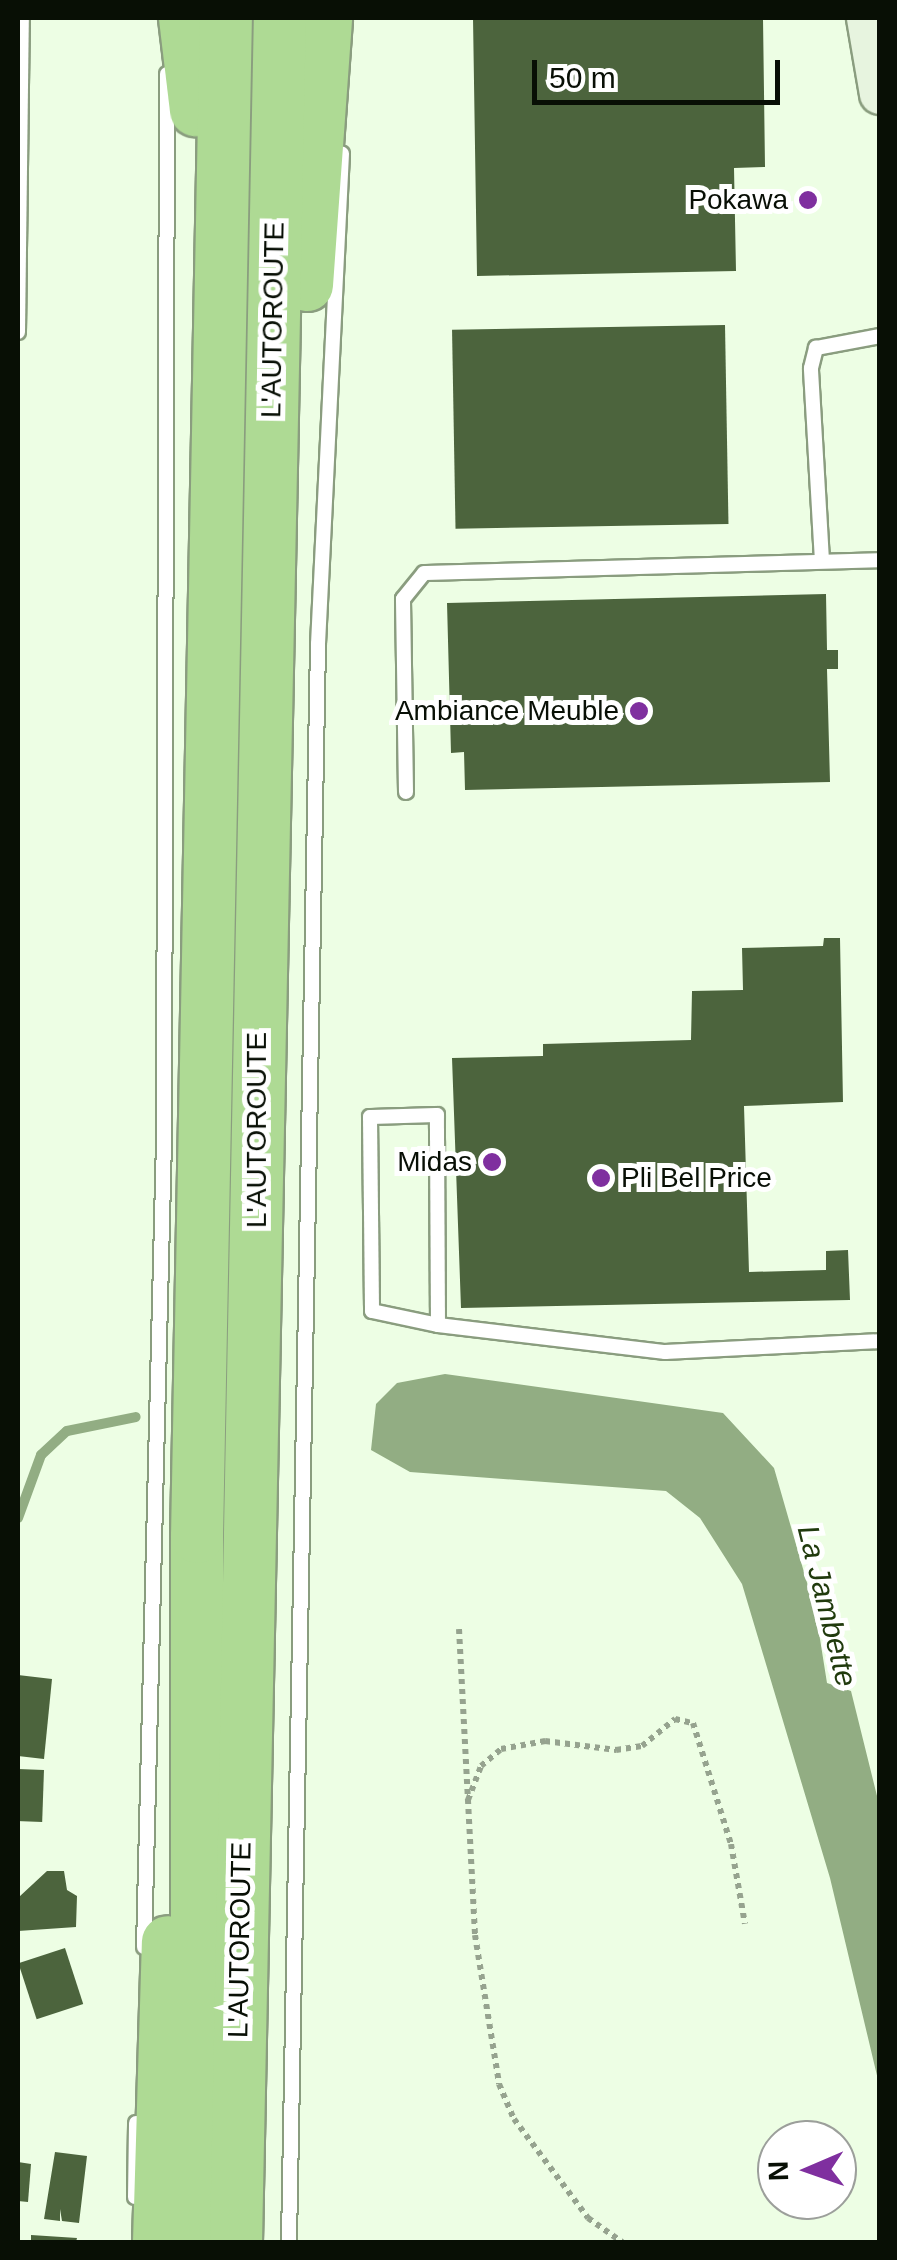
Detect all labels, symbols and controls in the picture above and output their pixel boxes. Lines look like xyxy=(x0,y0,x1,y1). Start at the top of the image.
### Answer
scale bar xyxy=(537,40,784,102)
text: 50 m xyxy=(549,61,616,94)
place label: Pokawa xyxy=(688,183,788,217)
marker: Pokawa xyxy=(797,189,819,211)
street label: L'AUTOROUTE xyxy=(254,222,292,418)
place label: Ambiance Meuble xyxy=(395,694,619,728)
marker: Ambiance Meuble xyxy=(628,700,650,722)
street label: L'AUTOROUTE xyxy=(240,1032,274,1228)
place label: Midas xyxy=(397,1145,472,1179)
marker: Midas xyxy=(481,1151,503,1173)
place label: Pli Bel Price xyxy=(621,1161,772,1195)
marker: Pli Bel Price xyxy=(590,1167,612,1189)
water label: La Jambette xyxy=(790,1522,864,1690)
street label: L'AUTOROUTE xyxy=(221,1842,259,2038)
north arrow xyxy=(757,2120,857,2220)
text: N xyxy=(763,2160,794,2182)

